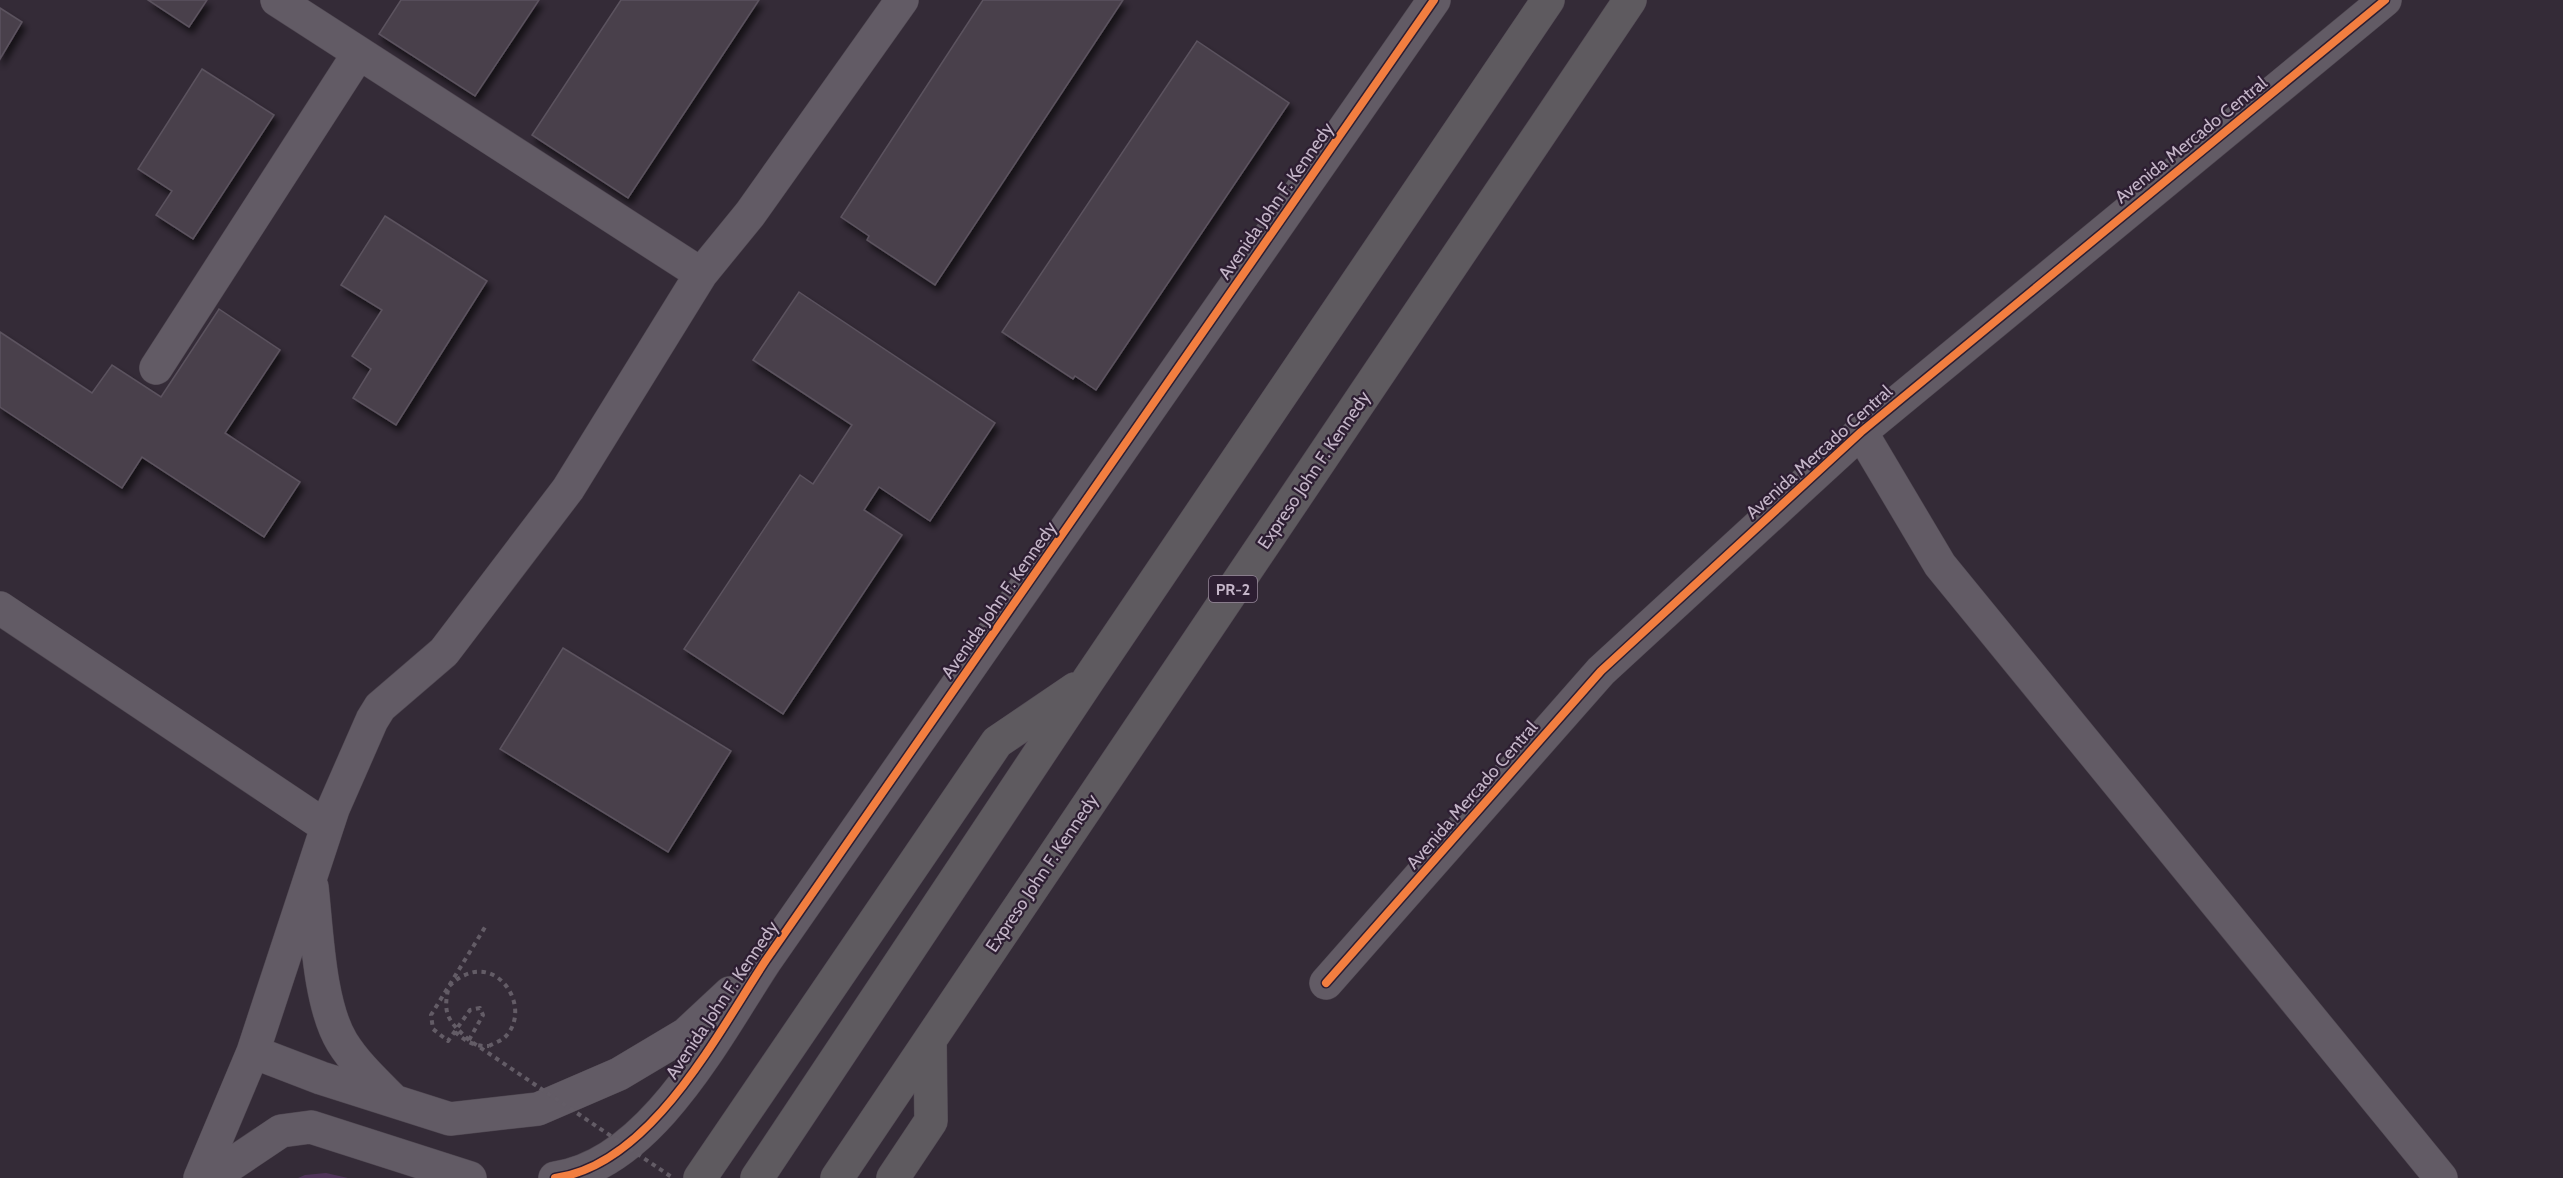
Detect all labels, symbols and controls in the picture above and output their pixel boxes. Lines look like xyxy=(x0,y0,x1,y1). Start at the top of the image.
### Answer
street label: Avenida Mercado Central xyxy=(2111,71,2272,208)
street label: Avenida John F. Kennedy xyxy=(1214,118,1338,284)
street label: Avenida Mercado Central xyxy=(1741,380,1897,523)
street label: Expreso John F. Kennedy xyxy=(1253,387,1375,553)
street label: Avenida John F. Kennedy xyxy=(937,517,1061,683)
road number: PR-2 xyxy=(1209,576,1257,602)
street label: Avenida Mercado Central xyxy=(1402,716,1543,874)
street label: Expreso John F. Kennedy xyxy=(981,790,1103,956)
street label: Avenida John F. Kennedy xyxy=(661,917,783,1083)

